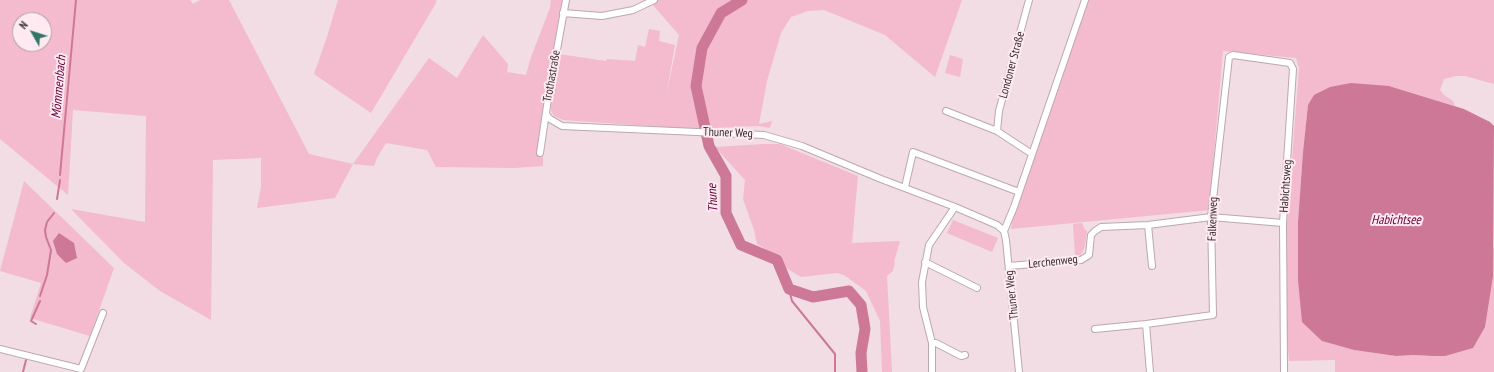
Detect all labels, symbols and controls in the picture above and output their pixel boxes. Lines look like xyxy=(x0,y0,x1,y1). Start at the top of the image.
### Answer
north arrow xyxy=(12,12,52,52)
text: N xyxy=(16,18,31,32)
street label: Londoner Straße xyxy=(996,30,1028,100)
street label: Trothastraße xyxy=(540,49,564,103)
water label: Mömmenbach xyxy=(48,55,70,119)
street label: Thuner Weg xyxy=(703,125,753,141)
street label: Habichtsweg xyxy=(1277,159,1295,213)
water label: Thune xyxy=(704,183,722,213)
street label: Falkenweg xyxy=(1205,197,1221,241)
water label: Habichtsee xyxy=(1371,212,1421,228)
street label: Lerchenweg xyxy=(1028,252,1078,272)
street label: Thuner Weg xyxy=(1002,270,1022,320)

